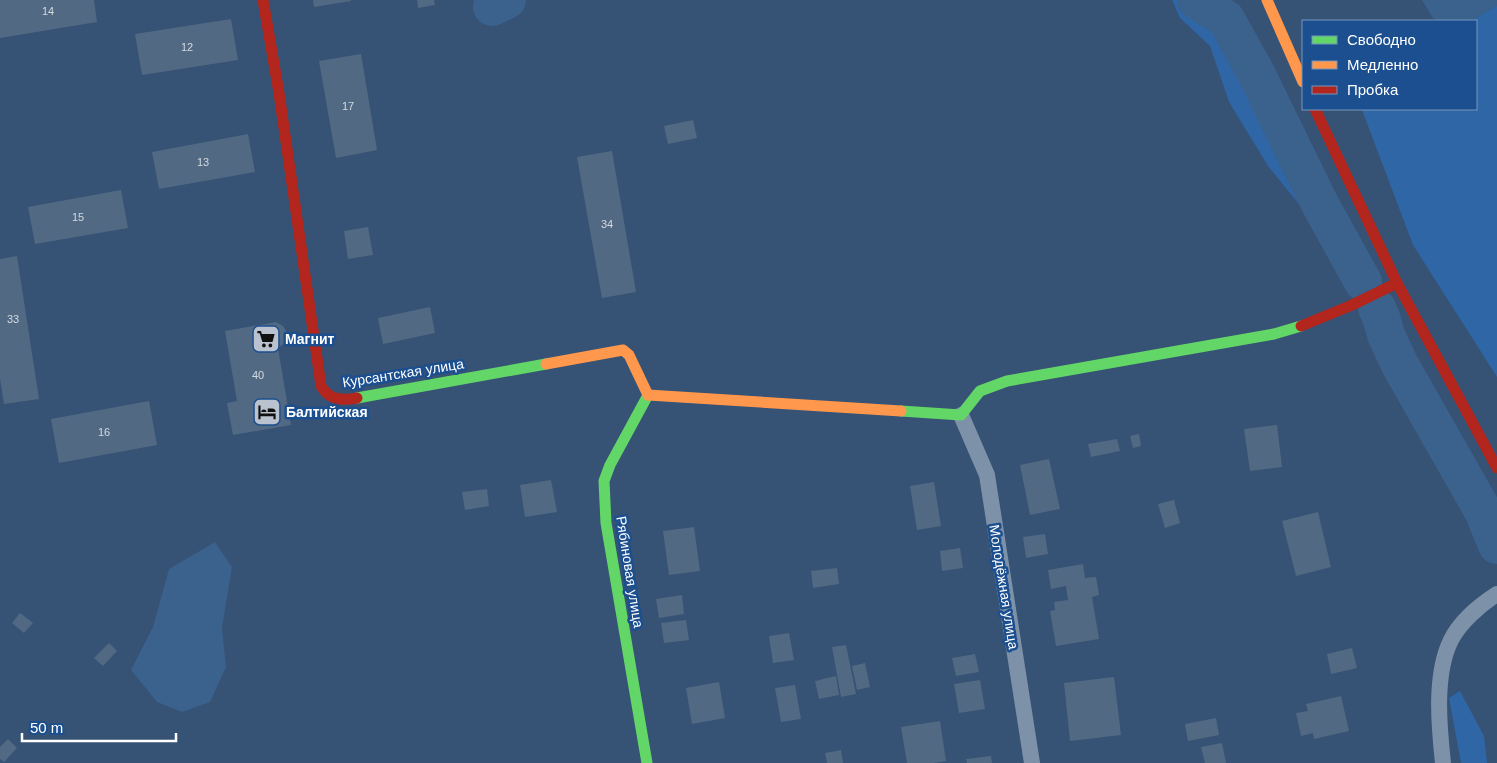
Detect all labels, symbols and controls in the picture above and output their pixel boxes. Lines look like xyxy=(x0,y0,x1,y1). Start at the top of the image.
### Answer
house number: 14 xyxy=(42,5,54,17)
legend xyxy=(1302,20,1477,110)
text: Свободно xyxy=(1347,31,1416,48)
house number: 12 xyxy=(181,41,193,53)
text: Медленно xyxy=(1347,56,1418,73)
text: Пробка xyxy=(1347,81,1399,98)
house number: 17 xyxy=(342,100,354,112)
house number: 13 xyxy=(197,156,209,168)
house number: 15 xyxy=(72,211,84,223)
house number: 34 xyxy=(601,218,613,230)
house number: 33 xyxy=(7,313,19,325)
supermarket icon: Магнит xyxy=(251,324,281,354)
place label: Магнит xyxy=(285,331,335,347)
street label: Курсантская улица xyxy=(341,355,465,391)
house number: 40 xyxy=(252,369,264,381)
hotel icon: Балтийская xyxy=(252,397,282,427)
place label: Балтийская xyxy=(286,404,368,420)
house number: 16 xyxy=(98,426,110,438)
street label: Рябиновая улица xyxy=(613,515,647,629)
street label: Молодёжная улица xyxy=(986,524,1022,651)
scale bar xyxy=(22,710,176,742)
text: 50 m xyxy=(30,719,63,736)

